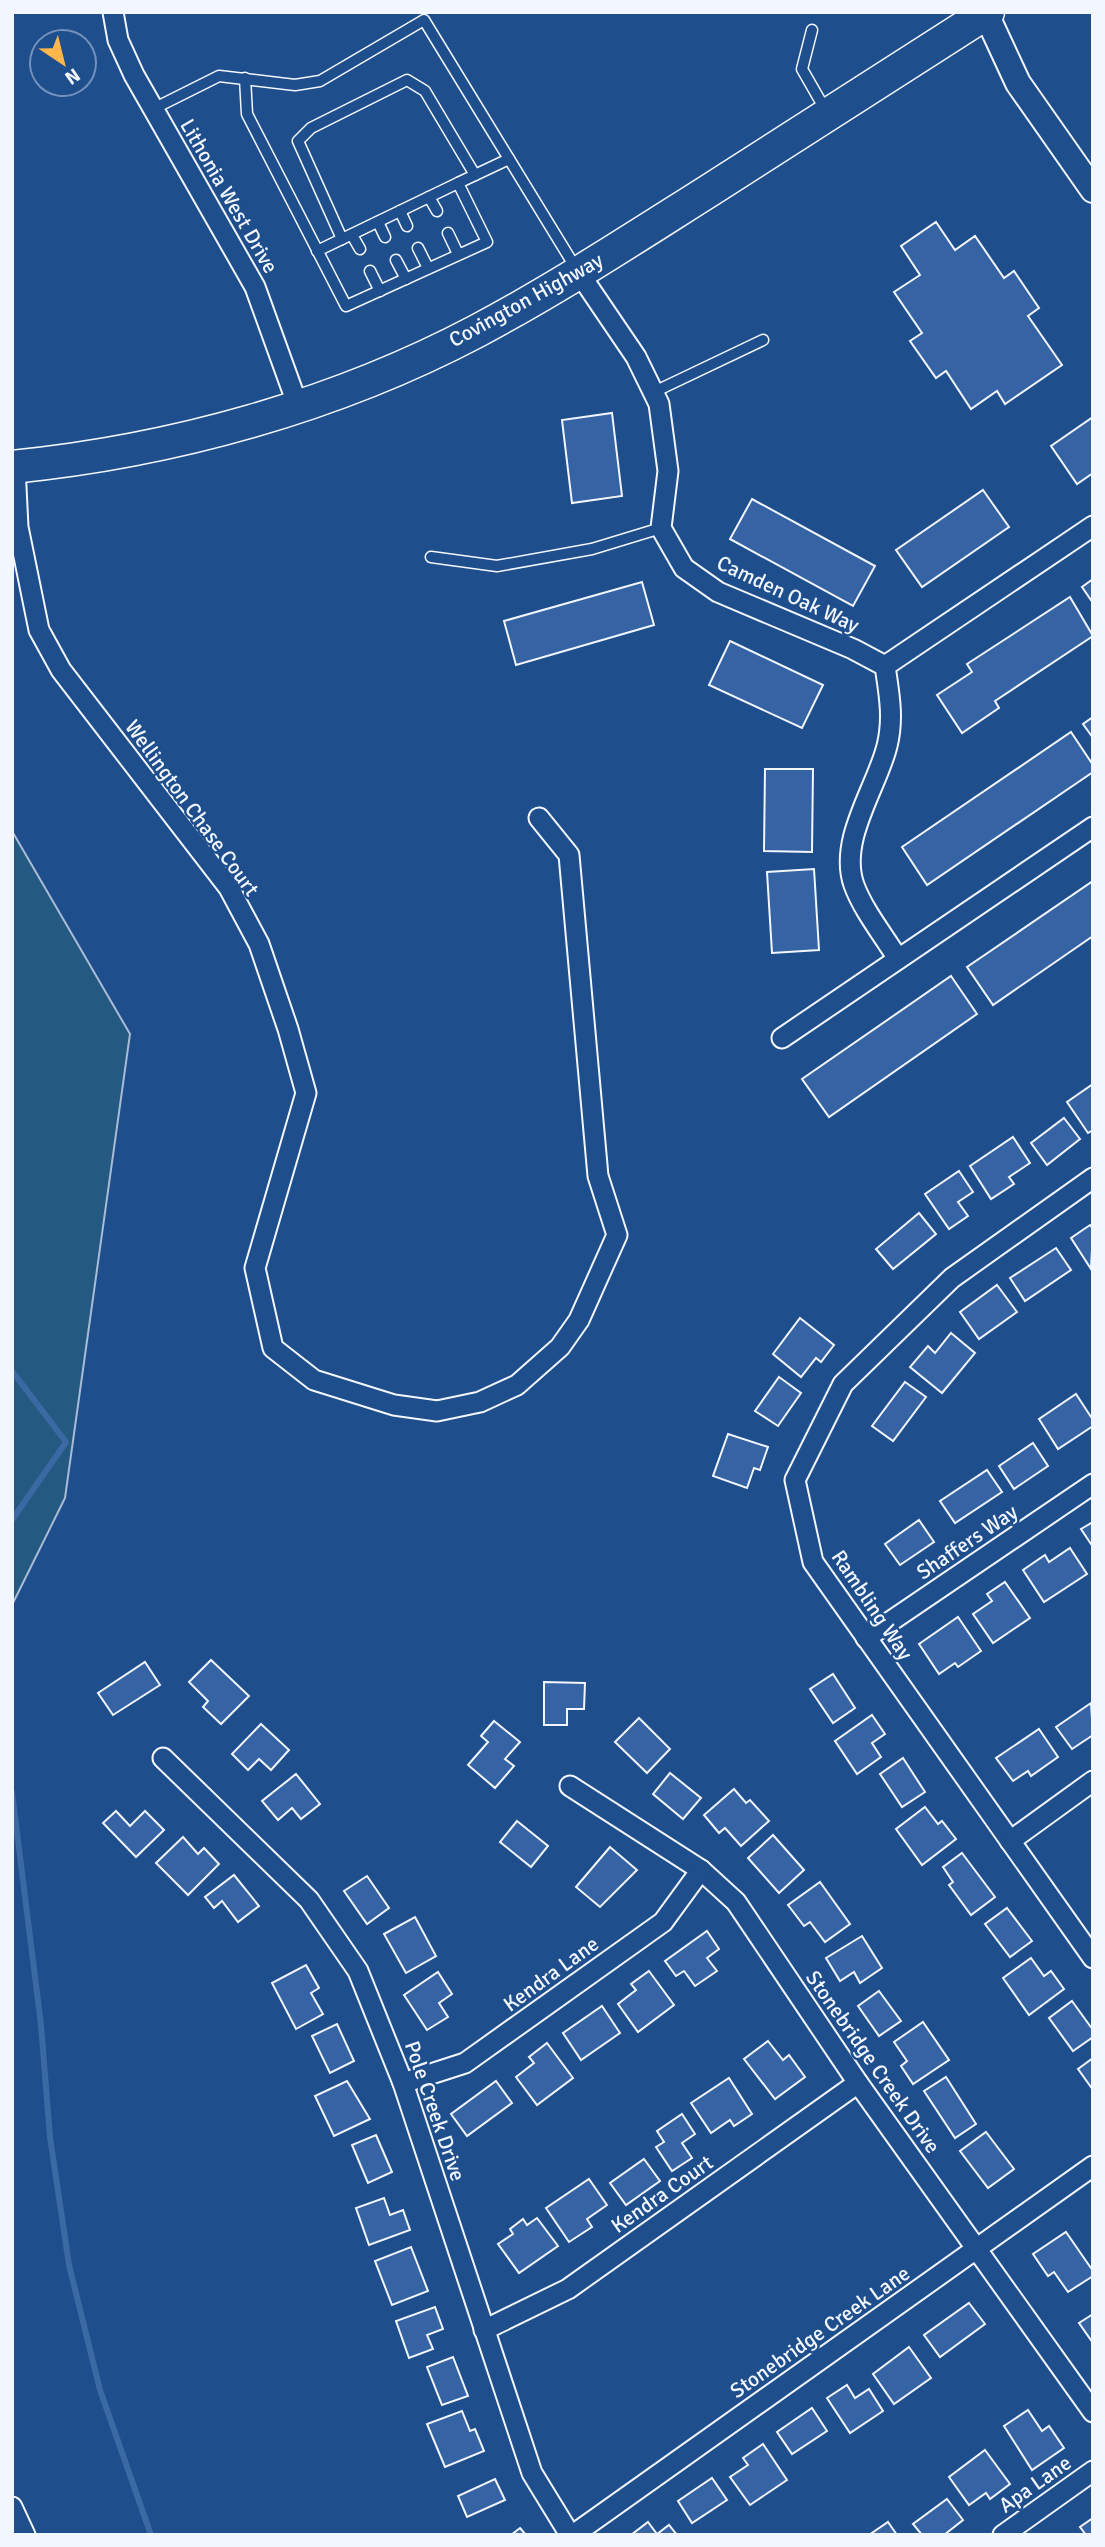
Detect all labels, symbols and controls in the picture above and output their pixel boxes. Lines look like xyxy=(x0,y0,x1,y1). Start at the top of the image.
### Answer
north arrow xyxy=(28,28,98,98)
text: N xyxy=(60,62,84,90)
street label: Lithonia West Drive xyxy=(174,114,284,278)
street label: Covington Highway xyxy=(444,247,608,353)
street label: Camden Oak Way xyxy=(713,550,864,638)
street label: Wellington Chase Court xyxy=(119,715,265,901)
street label: Shaffers Way xyxy=(912,1499,1023,1585)
street label: Rambling Way xyxy=(826,1545,918,1665)
street label: Kendra Lane xyxy=(498,1931,604,2017)
street label: Stonebridge Creek Drive xyxy=(800,1966,946,2158)
street label: Pole Creek Drive xyxy=(399,2037,471,2185)
street label: Kendra Court xyxy=(606,2149,718,2239)
street label: Stonebridge Creek Lane xyxy=(725,2260,915,2404)
street label: Apa Lane xyxy=(994,2450,1076,2518)

